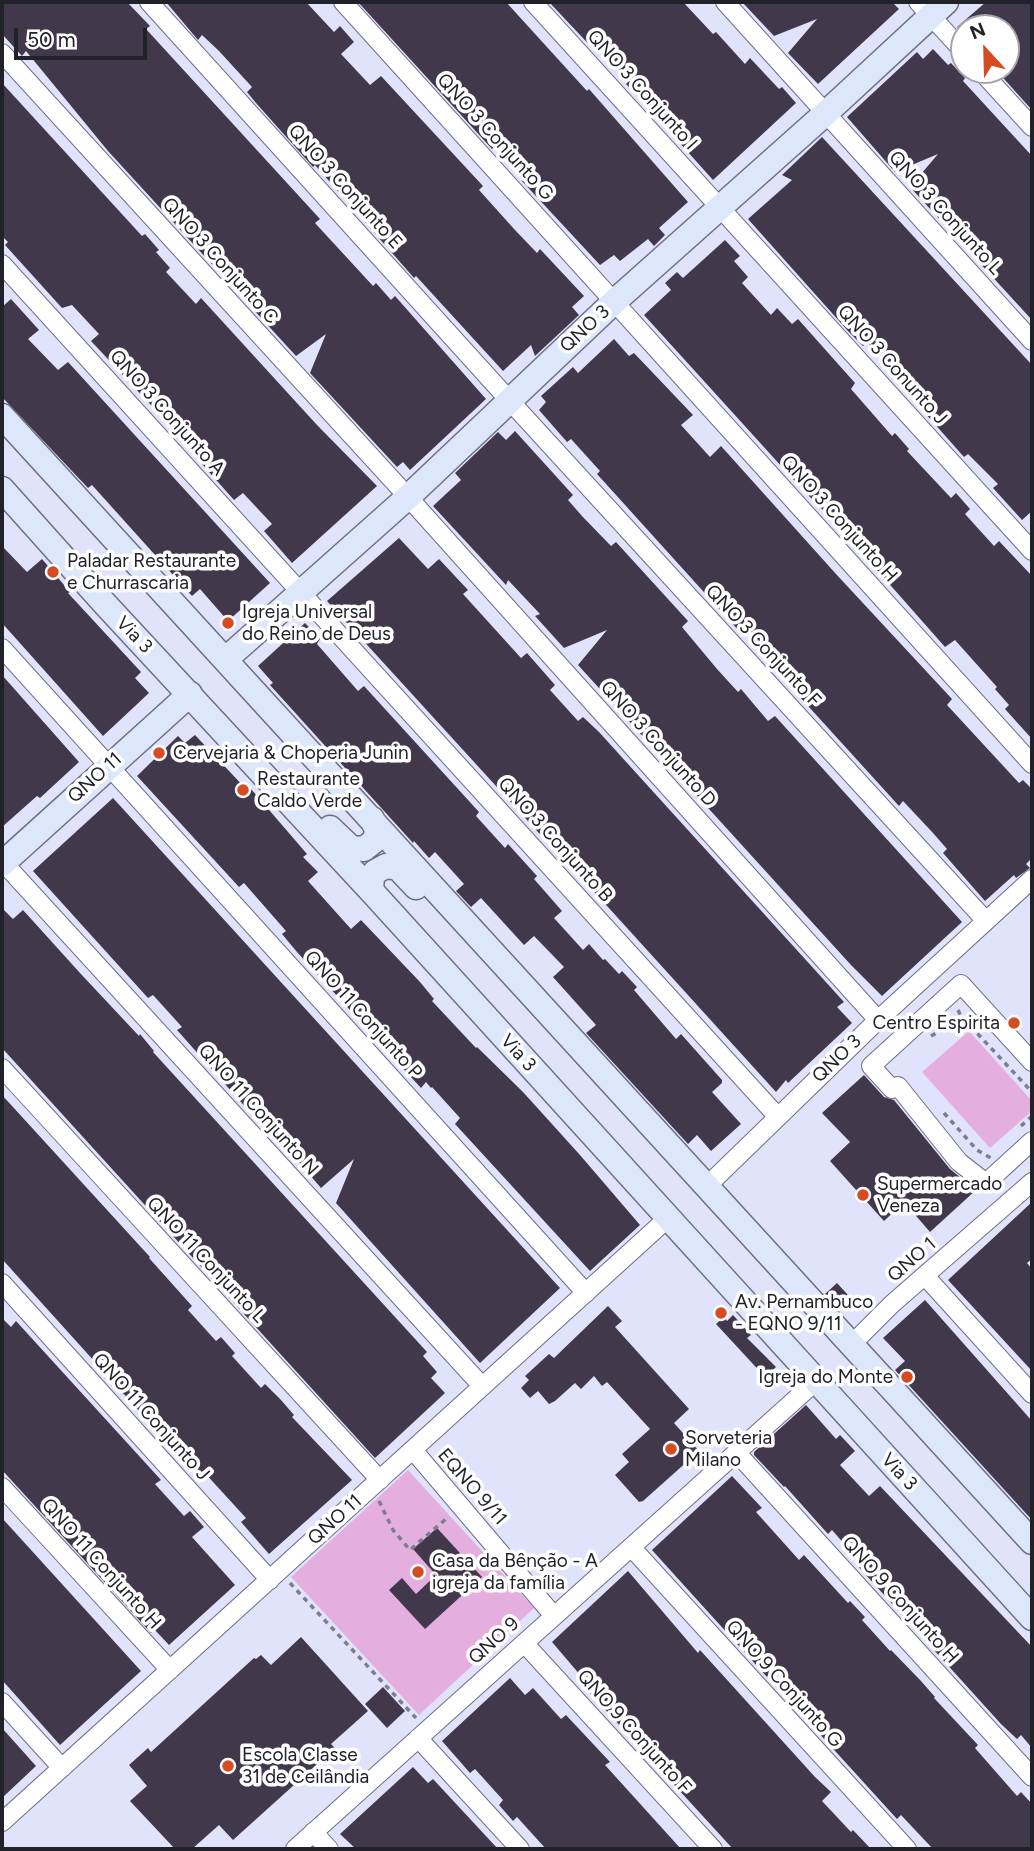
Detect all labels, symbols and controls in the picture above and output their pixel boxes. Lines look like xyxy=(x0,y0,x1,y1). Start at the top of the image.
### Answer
scale bar xyxy=(18,14,150,58)
north arrow xyxy=(950,14,1020,84)
text: N xyxy=(967,18,989,44)
street label: QNO 3 Conjunto I xyxy=(582,25,702,155)
text: 50 m xyxy=(27,27,76,52)
street label: QNO 3 Conjunto G xyxy=(432,69,558,205)
street label: QNO 3 Conjunto E xyxy=(283,120,407,254)
street label: QNO 3 Conjunto L xyxy=(884,147,1006,279)
street label: QNO 3 Conjunto C xyxy=(157,193,283,329)
street label: QNO 3 xyxy=(556,300,614,358)
street label: QNO 3 Conunto J xyxy=(832,300,952,430)
street label: QNO 3 Conjunto A xyxy=(105,345,229,481)
street label: QNO 3 Conjunto H xyxy=(776,451,902,587)
place label: Paladar Restaurante e Churrascaria xyxy=(67,550,236,594)
marker: Paladar Restaurante e Churrascaria xyxy=(45,564,61,580)
street label: QNO 3 Conjunto F xyxy=(701,580,825,712)
place label: Igreja Universal do Reino de Deus xyxy=(242,601,391,645)
street label: Via 3 xyxy=(111,612,157,658)
marker: Igreja Universal do Reino de Deus xyxy=(220,615,236,631)
street label: QNO 3 Conjunto D xyxy=(595,676,721,812)
place label: Cervejaria & Choperia Junin xyxy=(173,742,409,764)
marker: Cervejaria & Choperia Junin xyxy=(151,745,167,761)
street label: QNO 11 xyxy=(63,748,127,808)
place label: Restaurante Caldo Verde xyxy=(257,768,362,812)
street label: QNO 3 Conjunto B xyxy=(493,773,617,907)
marker: Restaurante Caldo Verde xyxy=(235,782,251,798)
street label: QNO 11 Conjunto P xyxy=(299,946,427,1084)
place label: Centro Espirita xyxy=(873,1012,1000,1034)
marker: Centro Espirita xyxy=(1006,1015,1022,1031)
street label: Via 3 xyxy=(495,1030,541,1076)
street label: QNO 3 xyxy=(808,1030,866,1088)
street label: QNO 11 Conjunto N xyxy=(193,1040,323,1180)
place label: Supermercado Veneza xyxy=(877,1173,1002,1217)
marker: Supermercado Veneza xyxy=(855,1187,871,1203)
street label: QNO 11 Conjunto L xyxy=(142,1192,270,1328)
street label: QNO 1 xyxy=(883,1233,941,1287)
place label: Av. Pernambuco - EQNO 9/11 xyxy=(735,1291,873,1335)
marker: Av. Pernambuco - EQNO 9/11 xyxy=(713,1305,729,1321)
street label: QNO 11 Conjunto J xyxy=(88,1349,214,1485)
place label: Igreja do Monte xyxy=(758,1366,893,1388)
marker: Igreja do Monte xyxy=(899,1369,915,1385)
place label: Sorveteria Milano xyxy=(685,1427,772,1471)
marker: Sorveteria Milano xyxy=(663,1441,679,1457)
street label: EQNO 9/11 xyxy=(433,1444,511,1530)
street label: Via 3 xyxy=(876,1449,922,1495)
street label: QNO 11 xyxy=(303,1490,367,1550)
street label: QNO 11 Conjunto H xyxy=(36,1494,166,1634)
street label: QNO 9 Conjunto H xyxy=(837,1532,963,1668)
place label: Casa da Bênção - A igreja da família xyxy=(432,1550,598,1594)
marker: Casa da Bênção - A igreja da família xyxy=(410,1564,426,1580)
street label: QNO 9 xyxy=(464,1613,524,1669)
street label: QNO 9 Conjunto G xyxy=(721,1616,847,1752)
street label: QNO 9 Conjunto F xyxy=(572,1665,696,1799)
place label: Escola Classe 31 de Ceilândia xyxy=(242,1744,369,1788)
marker: Escola Classe 31 de Ceilândia xyxy=(220,1758,236,1774)

